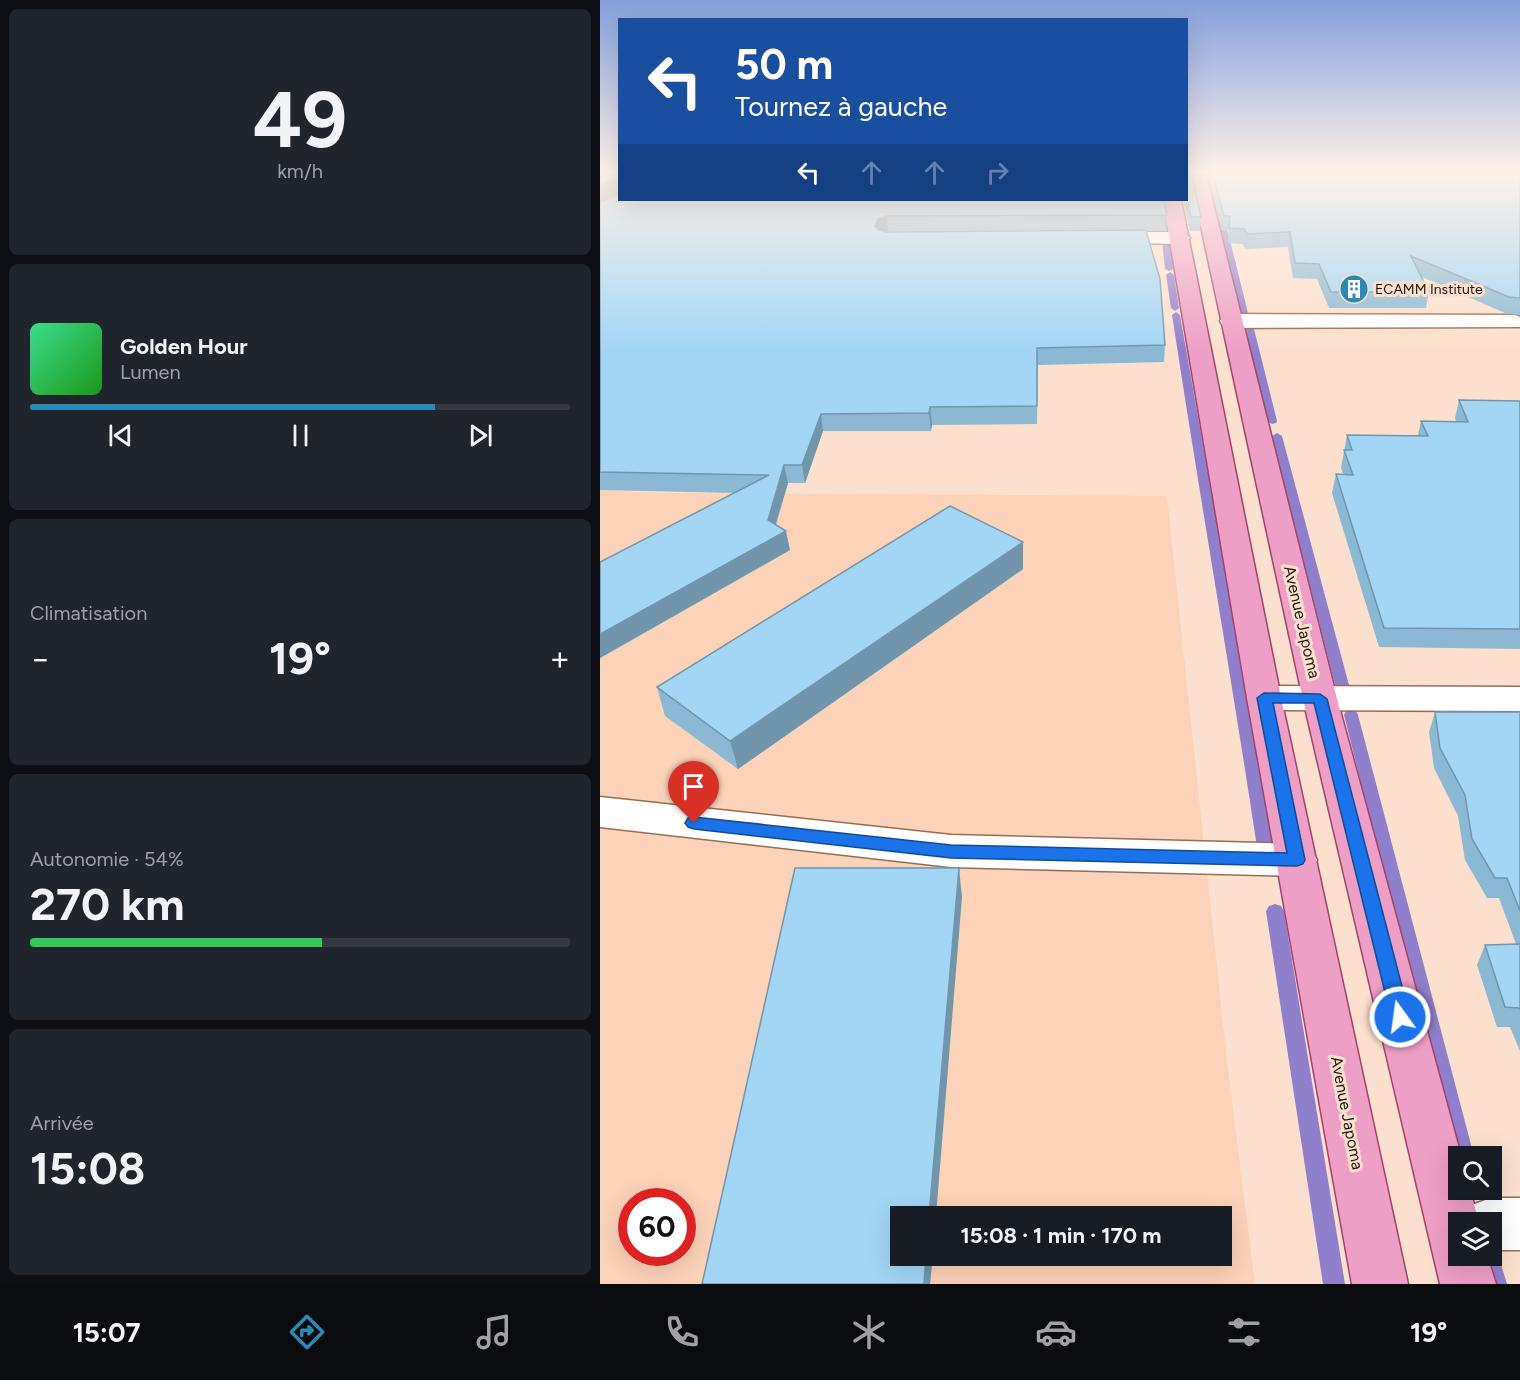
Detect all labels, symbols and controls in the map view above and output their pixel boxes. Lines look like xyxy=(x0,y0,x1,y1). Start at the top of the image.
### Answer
text: 50 m xyxy=(735,39,833,90)
icon: left xyxy=(636,42,714,120)
text: 49 xyxy=(253,73,347,167)
text: Tournez à gauche xyxy=(735,90,947,123)
icon: left xyxy=(792,156,825,189)
icon: ahead xyxy=(855,156,888,189)
icon: ahead xyxy=(918,156,951,189)
icon: right xyxy=(981,156,1014,189)
text: km/h xyxy=(277,159,323,183)
building icon: ECAMM Institute xyxy=(1338,273,1370,305)
place label: ECAMM Institute xyxy=(1375,281,1483,298)
text: Golden Hour xyxy=(120,333,248,360)
text: Lumen xyxy=(120,360,181,384)
icon: previous xyxy=(104,419,137,452)
icon: pause xyxy=(284,419,317,452)
icon: next xyxy=(464,419,497,452)
street label: Avenue Japoma xyxy=(1280,564,1324,680)
text: Climatisation xyxy=(30,601,147,625)
text: 19° xyxy=(269,631,331,685)
text: − xyxy=(30,639,51,678)
text: + xyxy=(549,639,570,678)
pin xyxy=(668,761,719,823)
icon: arrive xyxy=(677,770,710,803)
text: Autonomie · 54% xyxy=(30,847,184,871)
text: 270 km xyxy=(30,877,184,931)
position arrow xyxy=(1368,985,1432,1049)
street label: Avenue Japoma xyxy=(1327,1055,1367,1171)
text: Arrivée xyxy=(30,1111,94,1135)
text: 15:08 xyxy=(30,1141,145,1195)
map controls xyxy=(1448,1146,1502,1266)
button: search xyxy=(1448,1146,1502,1200)
speed limit sign: 60 xyxy=(618,1188,696,1266)
button: layers xyxy=(1448,1212,1502,1266)
text: 15:08 · 1 min · 170 m xyxy=(961,1222,1161,1249)
icon: directions xyxy=(286,1311,328,1353)
icon: music xyxy=(473,1311,515,1353)
icon: phone xyxy=(661,1311,703,1353)
icon: climate xyxy=(848,1311,890,1353)
icon: car xyxy=(1035,1311,1077,1353)
icon: filters xyxy=(1223,1311,1265,1353)
text: 15:07 xyxy=(73,1316,140,1349)
text: 19° xyxy=(1410,1316,1447,1349)

